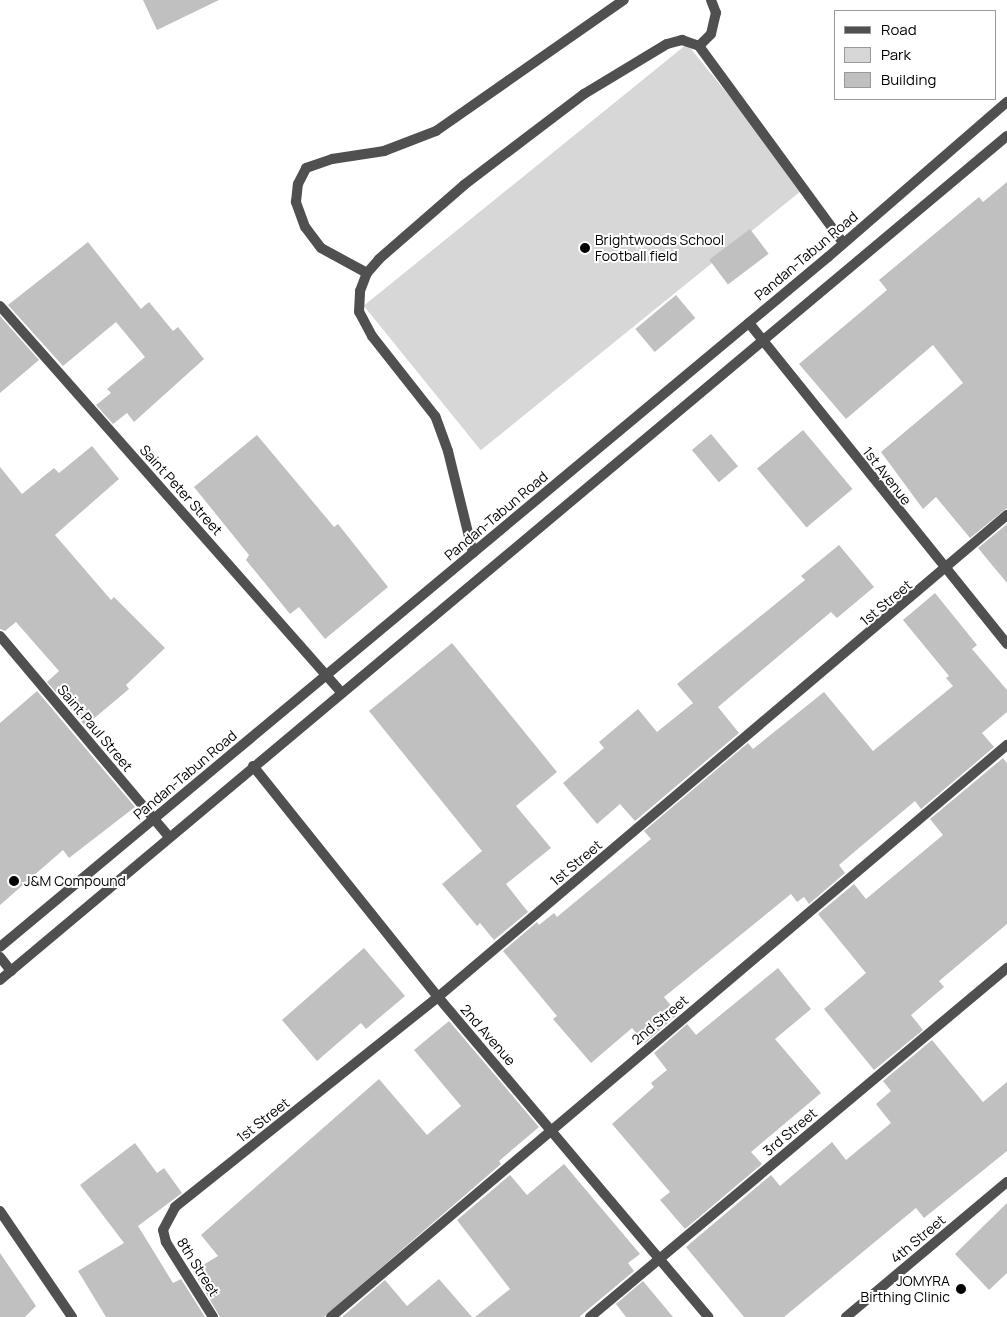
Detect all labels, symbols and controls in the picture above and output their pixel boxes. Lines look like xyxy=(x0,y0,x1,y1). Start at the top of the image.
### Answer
legend xyxy=(834,10,997,100)
text: Road xyxy=(881,19,917,40)
text: Park xyxy=(881,44,911,65)
text: Building xyxy=(881,69,936,90)
street label: Pandan-Tabun Road xyxy=(751,208,861,304)
place label: Brightwoods School Football field xyxy=(595,232,724,264)
marker: Brightwoods School Football field xyxy=(579,242,591,254)
street label: Saint Peter Street xyxy=(136,441,226,539)
street label: 1st Avenue xyxy=(859,444,915,508)
street label: Pandan-Tabun Road xyxy=(441,468,551,564)
street label: 1st Street xyxy=(857,577,915,629)
street label: Saint Paul Street xyxy=(54,681,136,775)
street label: Pandan-Tabun Road xyxy=(130,727,240,823)
street label: 1st Street xyxy=(547,837,605,889)
place label: J&M Compound xyxy=(24,873,126,889)
marker: J&M Compound xyxy=(8,875,20,887)
street label: 2nd Street xyxy=(628,992,692,1048)
street label: 2nd Avenue xyxy=(457,1001,519,1069)
street label: 1st Street xyxy=(233,1094,293,1146)
street label: 3rd Street xyxy=(760,1105,820,1159)
street label: 4th Street xyxy=(887,1211,949,1267)
street label: 8th Street xyxy=(173,1235,223,1299)
place label: JOMYRA Birthing Clinic xyxy=(861,1273,950,1305)
marker: JOMYRA Birthing Clinic xyxy=(954,1282,968,1296)

